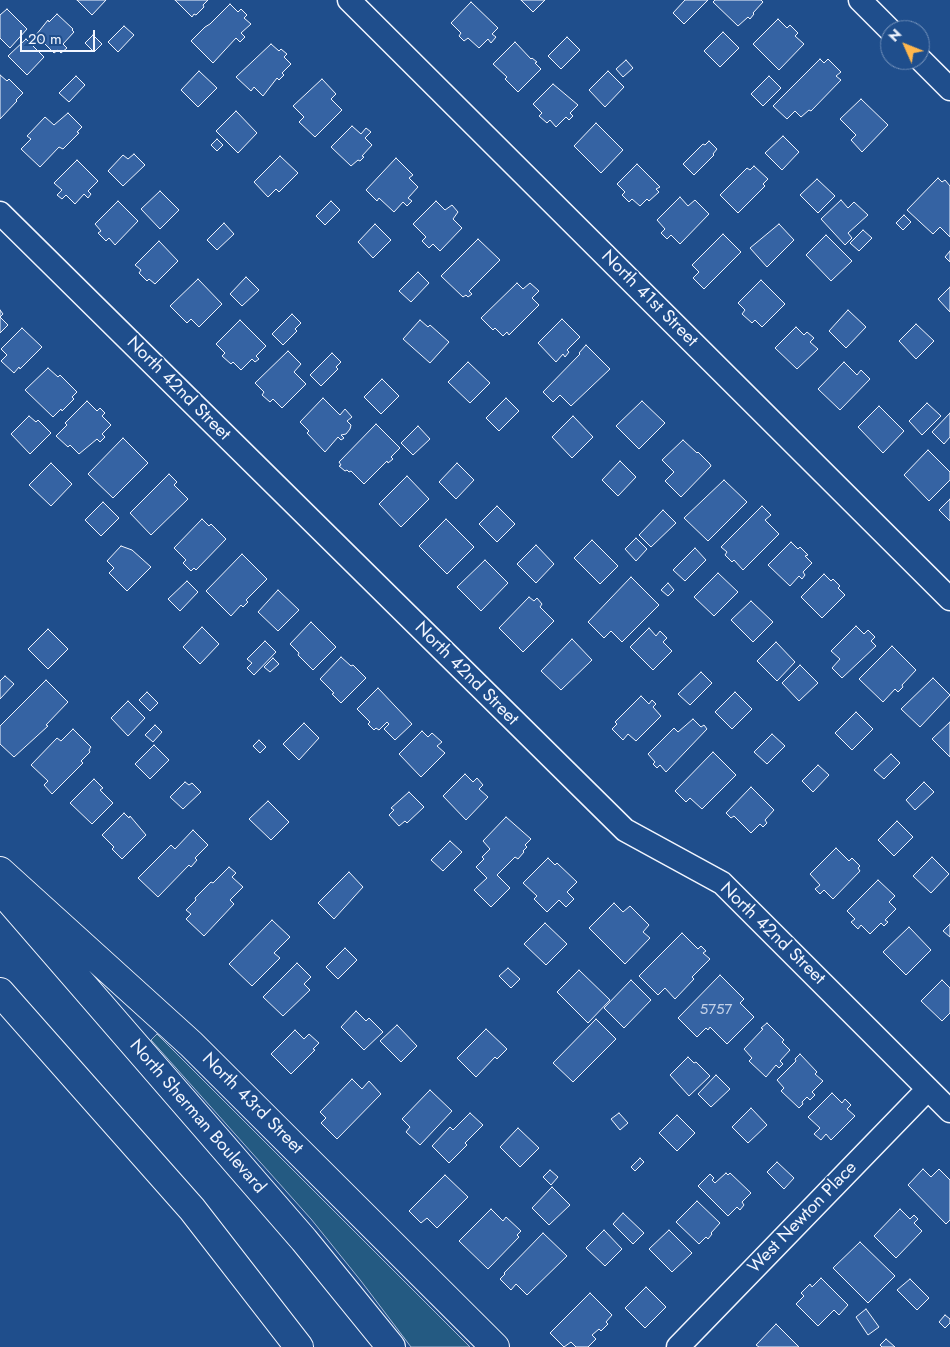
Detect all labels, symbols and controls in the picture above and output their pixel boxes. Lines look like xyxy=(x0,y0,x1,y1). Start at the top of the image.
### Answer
scale bar xyxy=(22,20,98,52)
north arrow xyxy=(880,20,930,70)
text: N xyxy=(884,24,906,46)
text: 20 m xyxy=(28,28,62,50)
street label: North 41st Street xyxy=(596,246,702,352)
street label: North 42nd Street xyxy=(122,333,234,445)
street label: North 42nd Street xyxy=(410,618,522,730)
street label: North 42nd Street xyxy=(715,878,829,990)
house number: 5757 xyxy=(700,1001,732,1019)
street label: North Sherman Boulevard xyxy=(124,1036,270,1198)
street label: North 43rd Street xyxy=(197,1049,307,1159)
street label: West Newton Place xyxy=(744,1158,862,1278)

